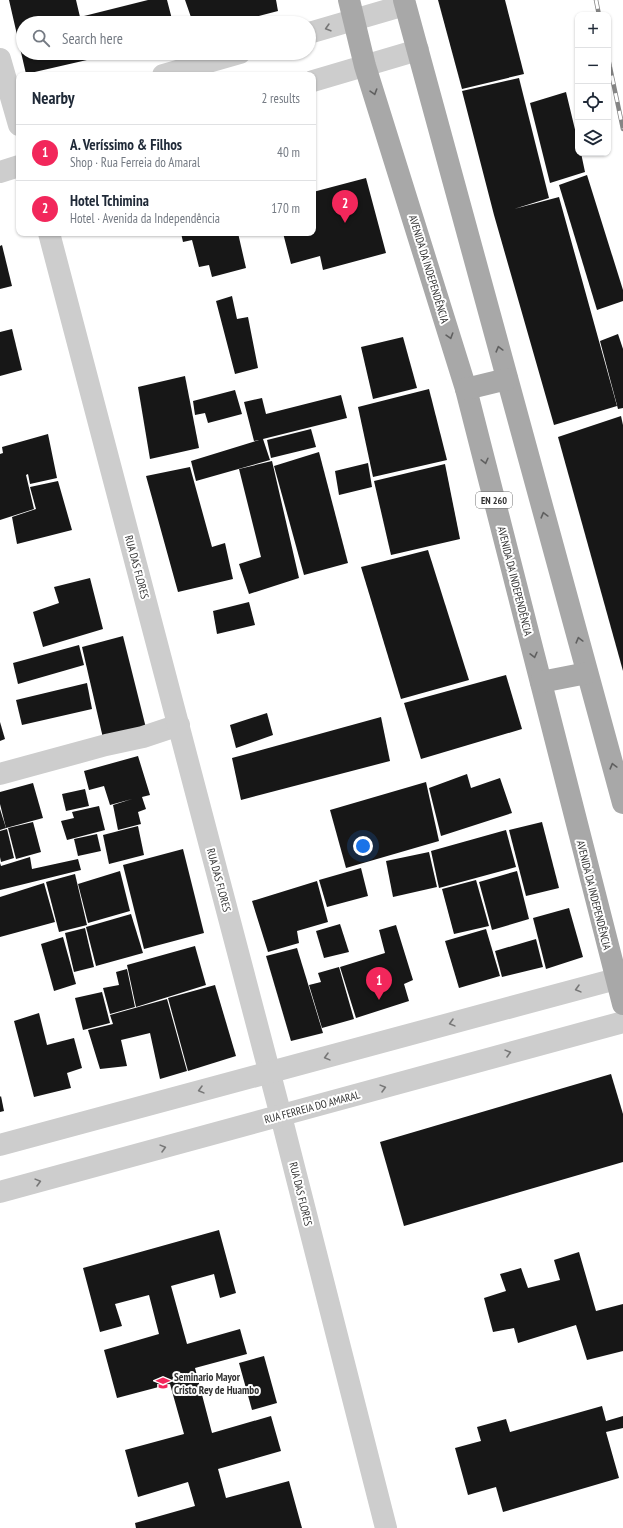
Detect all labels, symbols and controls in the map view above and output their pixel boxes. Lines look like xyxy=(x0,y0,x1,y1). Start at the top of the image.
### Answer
map controls xyxy=(575,12,611,156)
button: + xyxy=(575,12,611,48)
search box xyxy=(16,16,316,60)
one-way arrow xyxy=(324,23,331,32)
icon: search xyxy=(30,27,52,49)
text: Search here xyxy=(62,29,123,48)
button: − xyxy=(575,48,611,84)
button: locate xyxy=(575,84,611,120)
text: Nearby xyxy=(32,87,75,109)
one-way arrow xyxy=(369,88,377,95)
text: 2 results xyxy=(261,90,300,107)
button: layers xyxy=(575,120,611,156)
text: A. Veríssimo & Filhos xyxy=(70,135,182,154)
text: 1 xyxy=(42,144,48,161)
text: 40 m xyxy=(277,144,300,161)
text: Shop · Rua Ferreia do Amaral xyxy=(70,154,200,171)
pin: 2 xyxy=(332,190,358,223)
text: Hotel Tchimina xyxy=(70,191,149,210)
text: 2 xyxy=(42,200,48,217)
text: 170 m xyxy=(271,200,300,217)
text: Hotel · Avenida da Independência xyxy=(70,210,220,227)
street label: AVENIDA DA INDEPENDÊNCIA xyxy=(406,213,452,325)
one-way arrow xyxy=(445,332,454,339)
one-way arrow xyxy=(495,346,504,353)
one-way arrow xyxy=(480,458,488,465)
road number: EN 260 xyxy=(476,492,512,508)
one-way arrow xyxy=(541,512,549,518)
street label: AVENIDA DA INDEPENDÊNCIA xyxy=(495,525,536,638)
street label: RUA DAS FLORES xyxy=(122,534,152,601)
one-way arrow xyxy=(575,637,583,643)
one-way arrow xyxy=(529,651,538,658)
one-way arrow xyxy=(609,762,618,769)
your location xyxy=(353,836,373,856)
street label: AVENIDA DA INDEPENDÊNCIA xyxy=(574,839,615,952)
street label: RUA DAS FLORES xyxy=(204,847,234,914)
pin: 1 xyxy=(366,967,392,1000)
one-way arrow xyxy=(575,985,581,993)
one-way arrow xyxy=(449,1018,456,1027)
one-way arrow xyxy=(505,1049,512,1058)
one-way arrow xyxy=(324,1052,331,1061)
one-way arrow xyxy=(380,1084,386,1092)
one-way arrow xyxy=(198,1086,205,1094)
street label: RUA FERREIA DO AMARAL xyxy=(263,1087,362,1127)
one-way arrow xyxy=(159,1144,166,1153)
street label: RUA DAS FLORES xyxy=(286,1161,316,1228)
one-way arrow xyxy=(34,1178,41,1187)
place label: Seminario Mayor Cristo Rey de Huambo xyxy=(174,1370,259,1397)
school or university icon: Seminario Mayor Cristo Rey de Huambo xyxy=(155,1375,171,1391)

